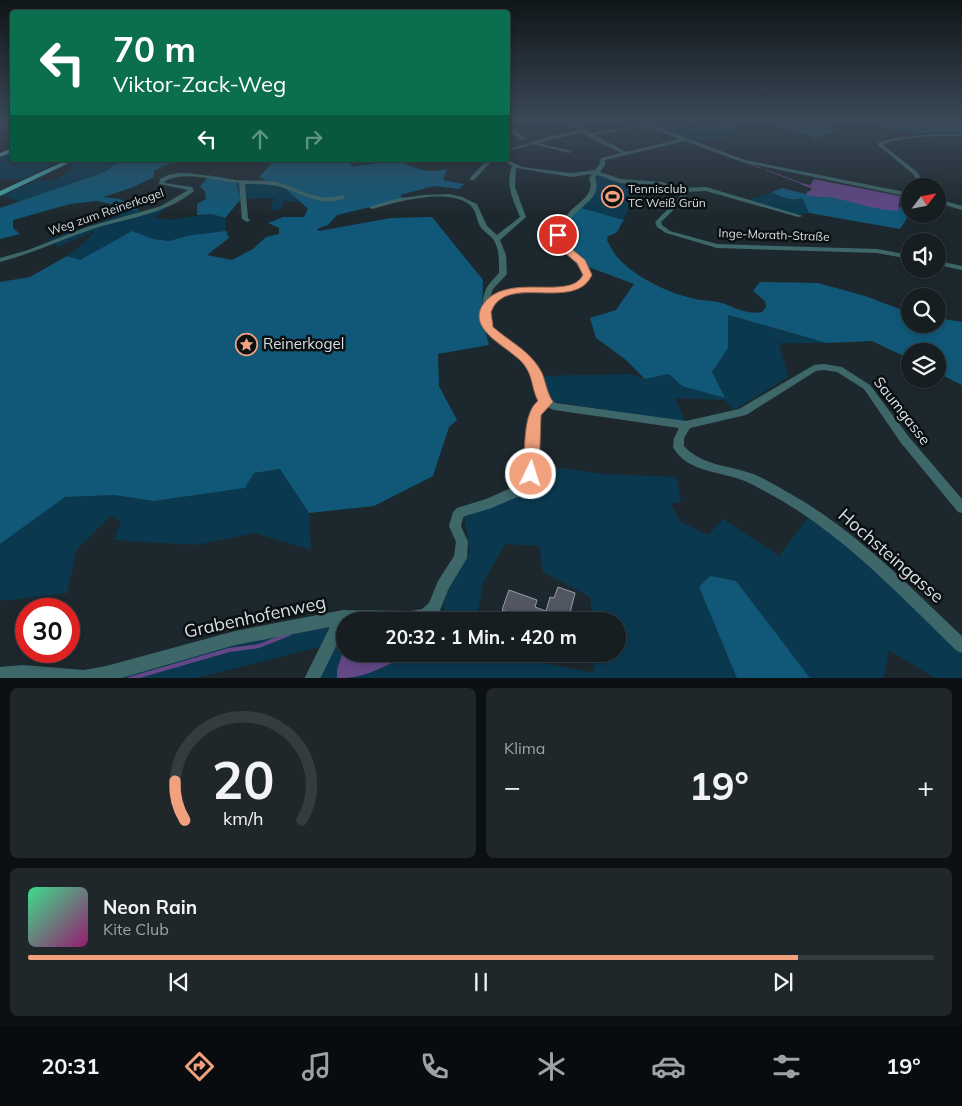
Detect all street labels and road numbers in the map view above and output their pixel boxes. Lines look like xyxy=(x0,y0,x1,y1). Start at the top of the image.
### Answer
street label: Weg zum Reinerkogel xyxy=(46,185,166,238)
street label: Inge-Morath-Straße xyxy=(718,225,830,244)
street label: Saumgasse xyxy=(870,373,935,449)
street label: Hochsteingasse xyxy=(834,503,949,608)
street label: Grabenhofenweg xyxy=(182,590,328,643)

